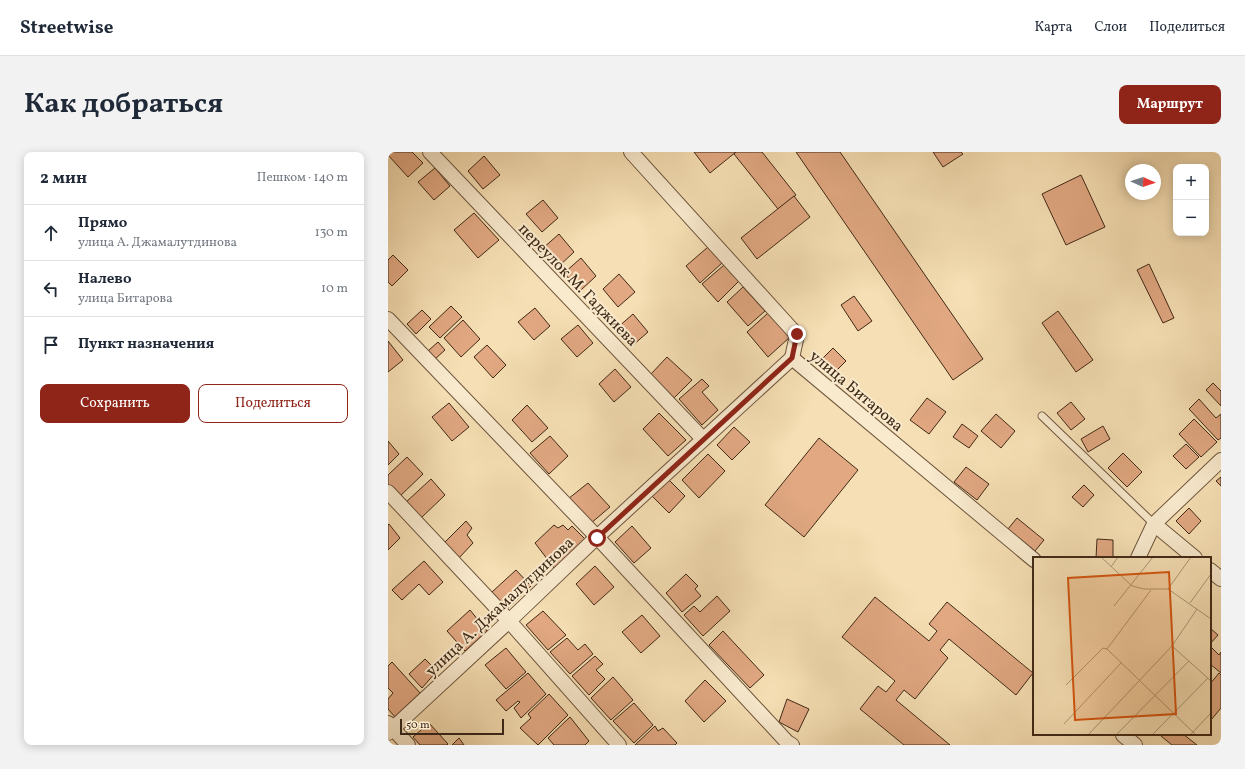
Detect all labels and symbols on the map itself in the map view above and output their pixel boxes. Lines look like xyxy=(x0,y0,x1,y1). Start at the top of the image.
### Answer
north arrow xyxy=(1125,164,1161,200)
street label: переулок М. Гаджиева xyxy=(513,219,642,352)
route end xyxy=(788,325,806,343)
street label: улица Битарова xyxy=(804,346,907,437)
route start xyxy=(588,529,606,547)
street label: улица А. Джамалутдинова xyxy=(421,533,579,682)
inset map xyxy=(1033,557,1211,735)
scale bar xyxy=(400,717,504,736)

